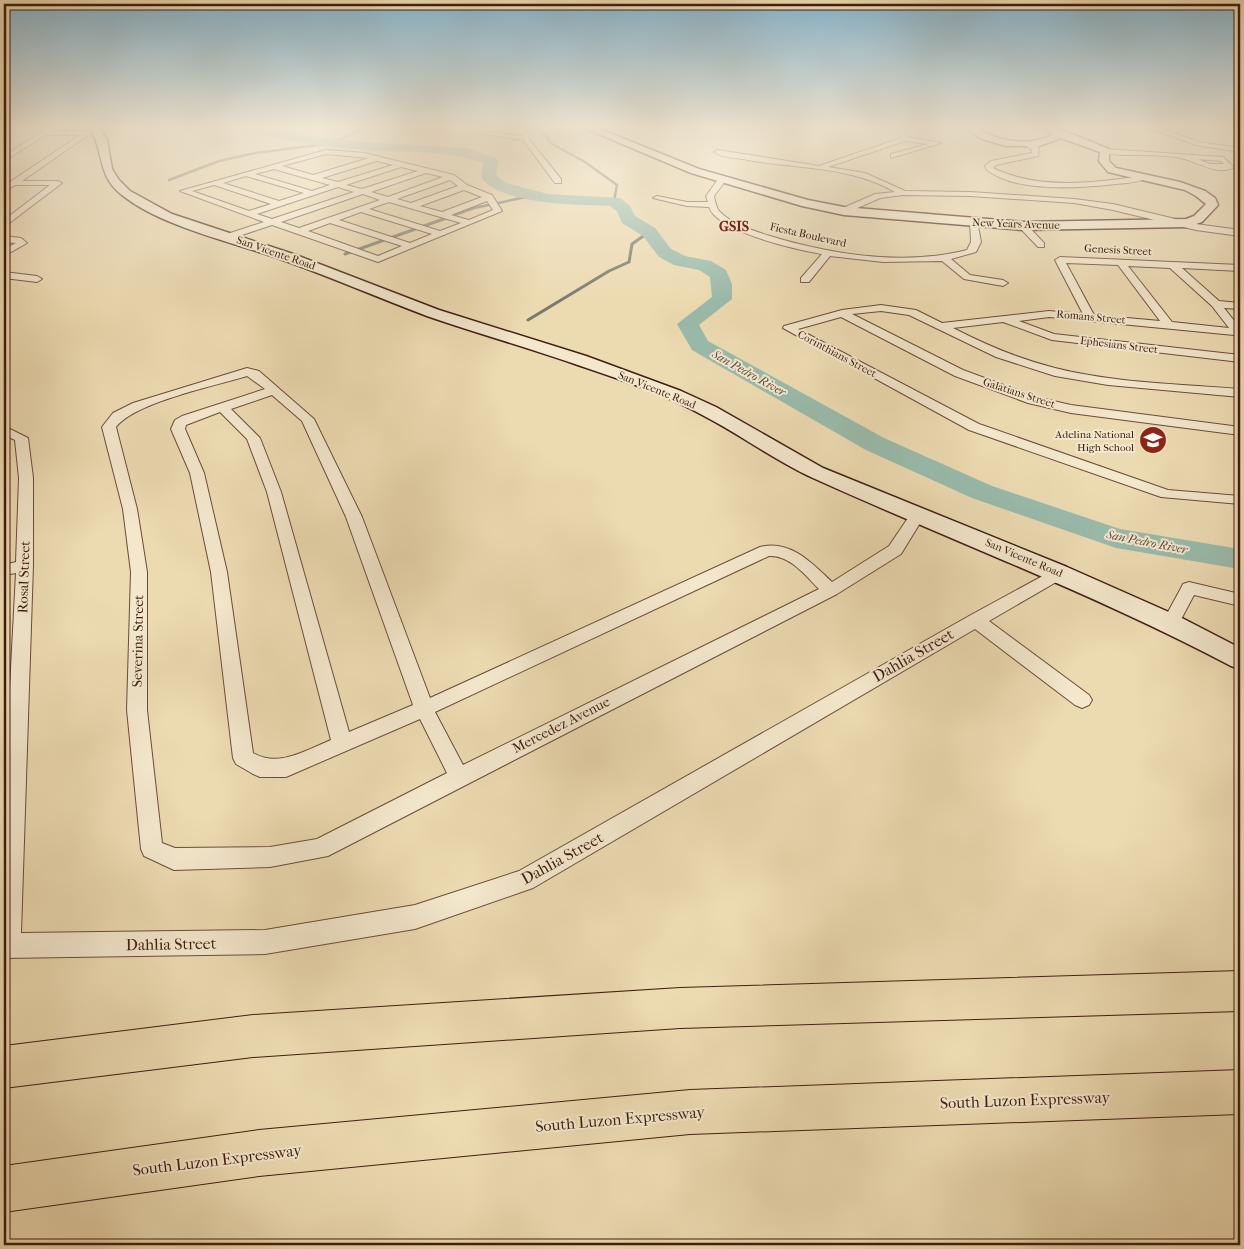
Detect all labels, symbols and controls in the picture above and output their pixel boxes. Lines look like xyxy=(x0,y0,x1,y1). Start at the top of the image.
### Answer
street label: New Years Avenue xyxy=(972,216,1061,232)
district label: GSIS xyxy=(719,218,749,235)
street label: Fiesta Boulevard xyxy=(768,220,848,250)
street label: San Vicente Road xyxy=(235,233,318,273)
street label: Genesis Street xyxy=(1084,242,1152,258)
street label: Romans Street xyxy=(1056,307,1126,327)
street label: Corinthians Street xyxy=(795,328,879,380)
street label: Ephesians Street xyxy=(1079,334,1159,356)
water label: San Pedro River xyxy=(709,346,790,400)
street label: San Vicente Road xyxy=(616,368,699,412)
street label: Galatians Street xyxy=(981,375,1057,411)
school or university icon: Adelina National High School xyxy=(1138,425,1168,455)
place label: Adelina National High School xyxy=(1054,428,1134,454)
water label: San Pedro River xyxy=(1104,527,1190,557)
street label: San Vicente Road xyxy=(983,536,1065,581)
street label: Rosal Street xyxy=(14,540,34,614)
street label: Severina Street xyxy=(129,595,147,687)
street label: Dahlia Street xyxy=(869,624,957,686)
street label: Mercedez Avenue xyxy=(509,693,613,757)
street label: Dahlia Street xyxy=(518,828,607,888)
street label: Dahlia Street xyxy=(125,934,217,954)
street label: South Luzon Expressway xyxy=(940,1088,1111,1112)
street label: South Luzon Expressway xyxy=(534,1102,706,1136)
street label: South Luzon Expressway xyxy=(131,1140,303,1180)

